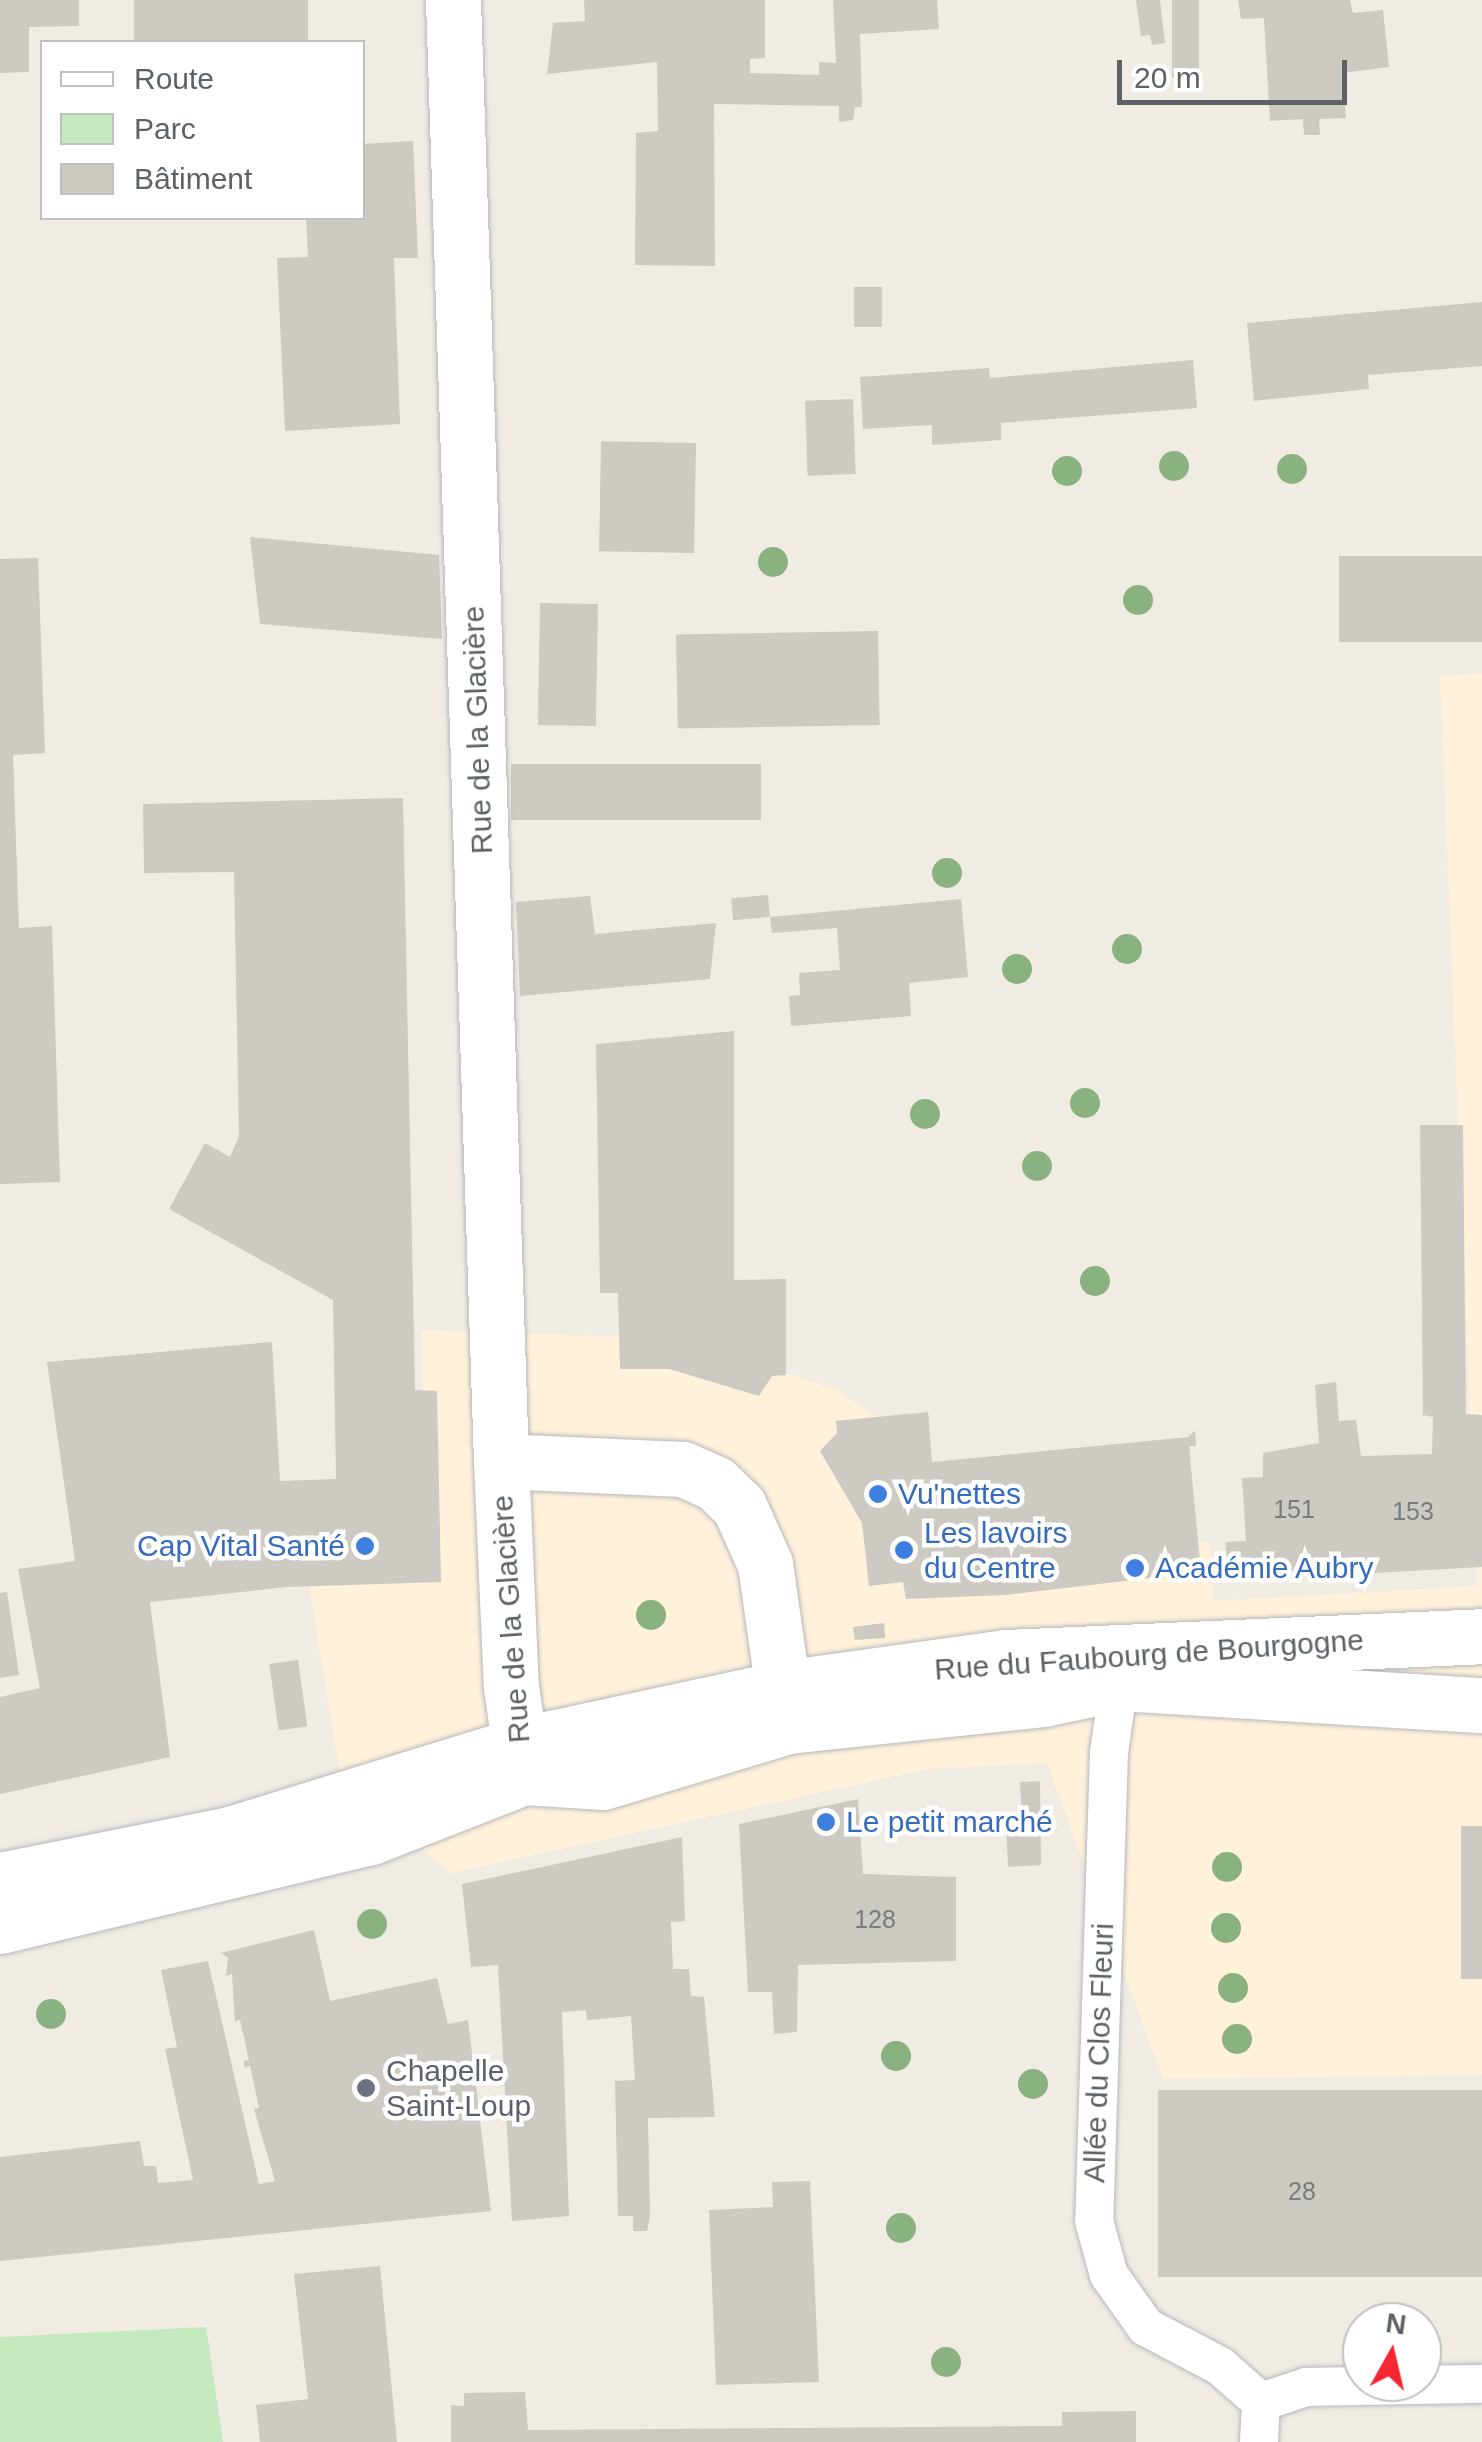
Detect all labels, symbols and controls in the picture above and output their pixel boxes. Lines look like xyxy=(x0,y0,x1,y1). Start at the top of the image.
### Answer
legend xyxy=(40,40,365,220)
scale bar xyxy=(1122,40,1352,102)
text: 20 m xyxy=(1134,61,1201,94)
text: Route xyxy=(134,62,214,95)
text: Parc xyxy=(134,112,196,145)
text: Bâtiment xyxy=(134,162,252,195)
street label: Rue de la Glacière xyxy=(456,605,500,855)
place label: Vu'nettes xyxy=(898,1476,1021,1512)
marker: Vu'nettes xyxy=(867,1483,889,1505)
street label: Rue de la Glacière xyxy=(484,1494,538,1744)
house number: 151 xyxy=(1273,1494,1315,1524)
house number: 153 xyxy=(1392,1496,1434,1526)
place label: Les lavoirs du Centre xyxy=(924,1515,1067,1586)
place label: Cap Vital Santé xyxy=(137,1528,345,1564)
marker: Cap Vital Santé xyxy=(354,1535,376,1557)
marker: Les lavoirs du Centre xyxy=(893,1539,915,1561)
place label: Académie Aubry xyxy=(1155,1550,1375,1586)
marker: Académie Aubry xyxy=(1124,1557,1146,1579)
street label: Rue du Faubourg de Bourgogne xyxy=(933,1622,1365,1688)
place label: Le petit marché xyxy=(846,1804,1053,1840)
marker: Le petit marché xyxy=(815,1811,837,1833)
house number: 128 xyxy=(854,1904,896,1934)
street label: Allée du Clos Fleuri xyxy=(1076,1922,1122,2184)
place label: Chapelle Saint-Loup xyxy=(386,2053,531,2124)
marker: Chapelle Saint-Loup xyxy=(355,2077,377,2099)
house number: 28 xyxy=(1288,2176,1316,2206)
north arrow xyxy=(1342,2302,1442,2402)
text: N xyxy=(1384,2307,1408,2341)

